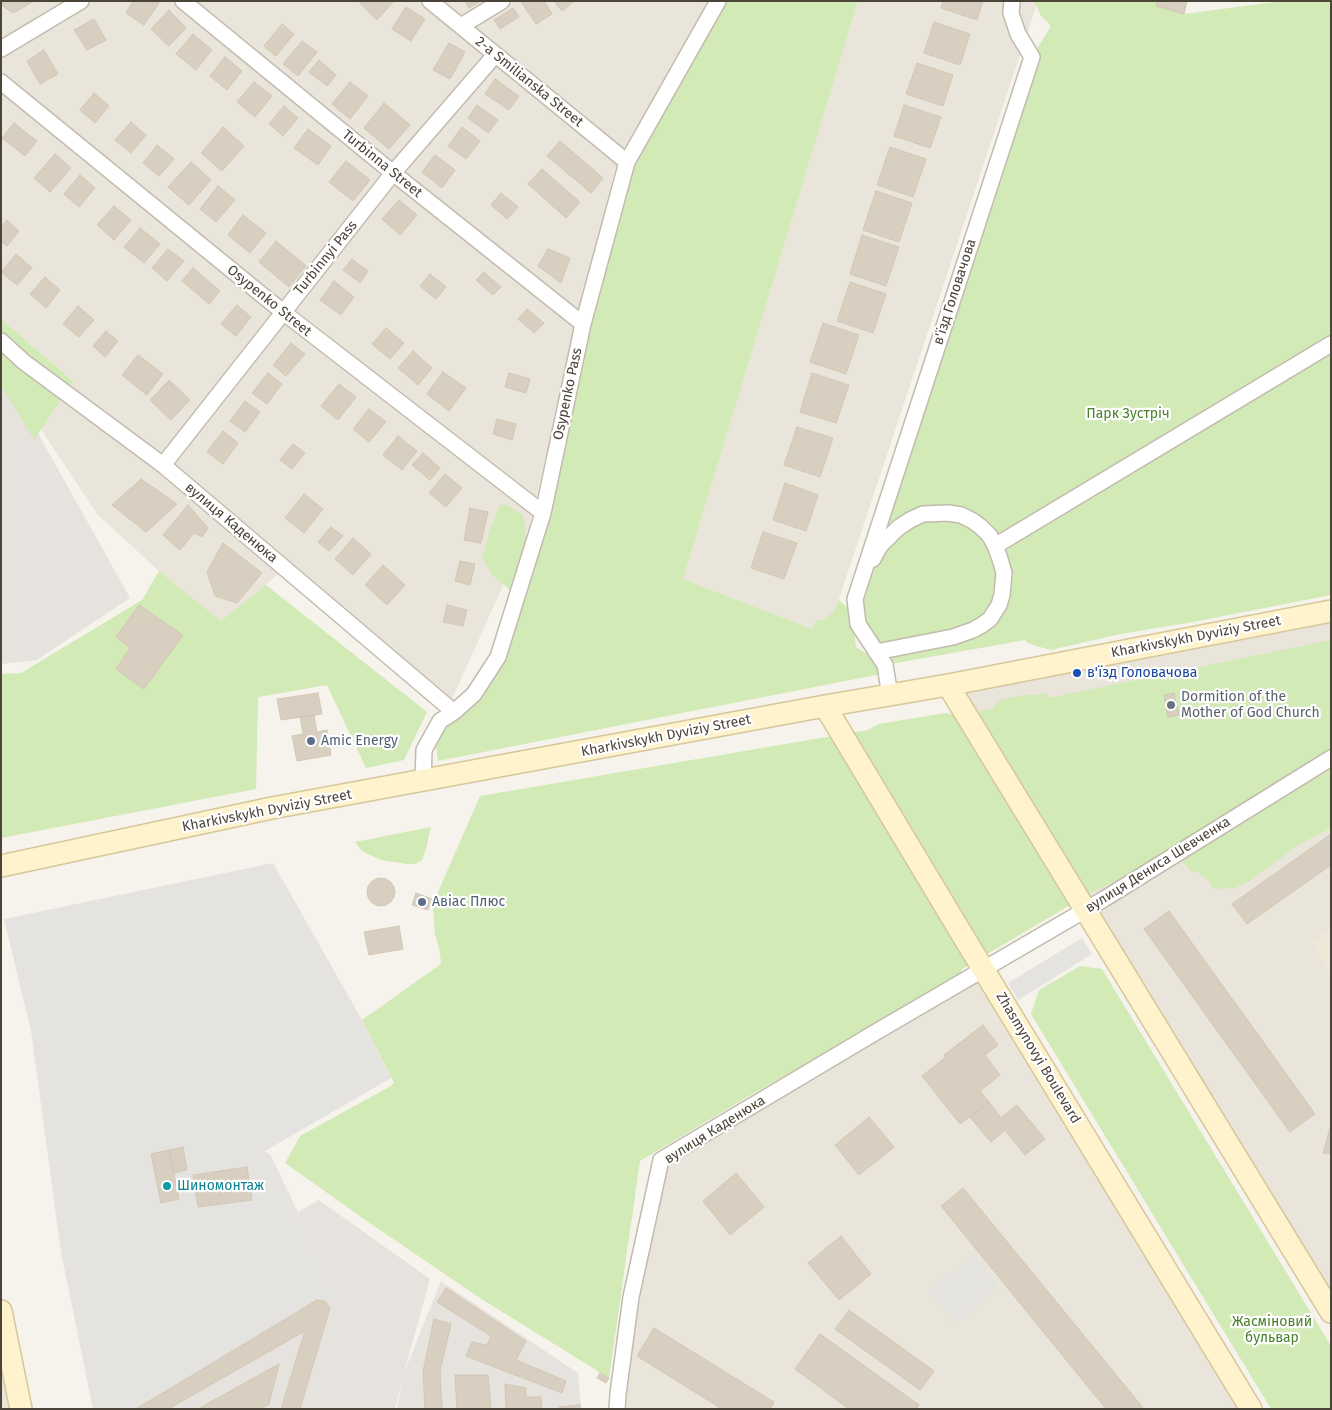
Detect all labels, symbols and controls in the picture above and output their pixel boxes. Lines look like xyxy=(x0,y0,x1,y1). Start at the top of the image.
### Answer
street label: 2-a Smilianska Street xyxy=(472,33,586,131)
street label: Turbinna Street xyxy=(339,127,425,201)
street label: Turbinnyi Pass xyxy=(291,217,361,299)
street label: в'їзд Головачова xyxy=(930,237,980,347)
street label: Osypenko Street xyxy=(223,262,315,340)
street label: Osypenko Pass xyxy=(550,346,586,442)
park label: Парк Зустріч xyxy=(1086,406,1170,422)
street label: вулиця Каденюка xyxy=(181,479,281,567)
street label: Kharkivskykh Dyviziy Street xyxy=(1110,612,1282,662)
place label: в'їзд Головачова xyxy=(1087,665,1197,681)
marker: в'їзд Головачова xyxy=(1071,667,1083,679)
place label: Dormition of the Mother of God Church xyxy=(1181,689,1320,722)
marker: Dormition of the Mother of God Church xyxy=(1165,699,1177,711)
street label: Kharkivskykh Dyviziy Street xyxy=(580,711,752,761)
place label: Amic Energy xyxy=(321,733,398,749)
marker: Amic Energy xyxy=(305,735,317,747)
street label: Kharkivskykh Dyviziy Street xyxy=(181,786,353,836)
street label: вулиця Дениса Шевченка xyxy=(1082,813,1234,917)
place label: Авіас Плюс xyxy=(432,894,505,910)
marker: Авіас Плюс xyxy=(416,896,428,908)
street label: Zhasmynovyi Boulevard xyxy=(992,989,1084,1127)
street label: вулиця Каденюка xyxy=(662,1092,768,1168)
place label: Шиномонтаж xyxy=(177,1178,264,1194)
marker: Шиномонтаж xyxy=(161,1180,173,1192)
park label: Жасміновий бульвар xyxy=(1232,1314,1312,1346)

